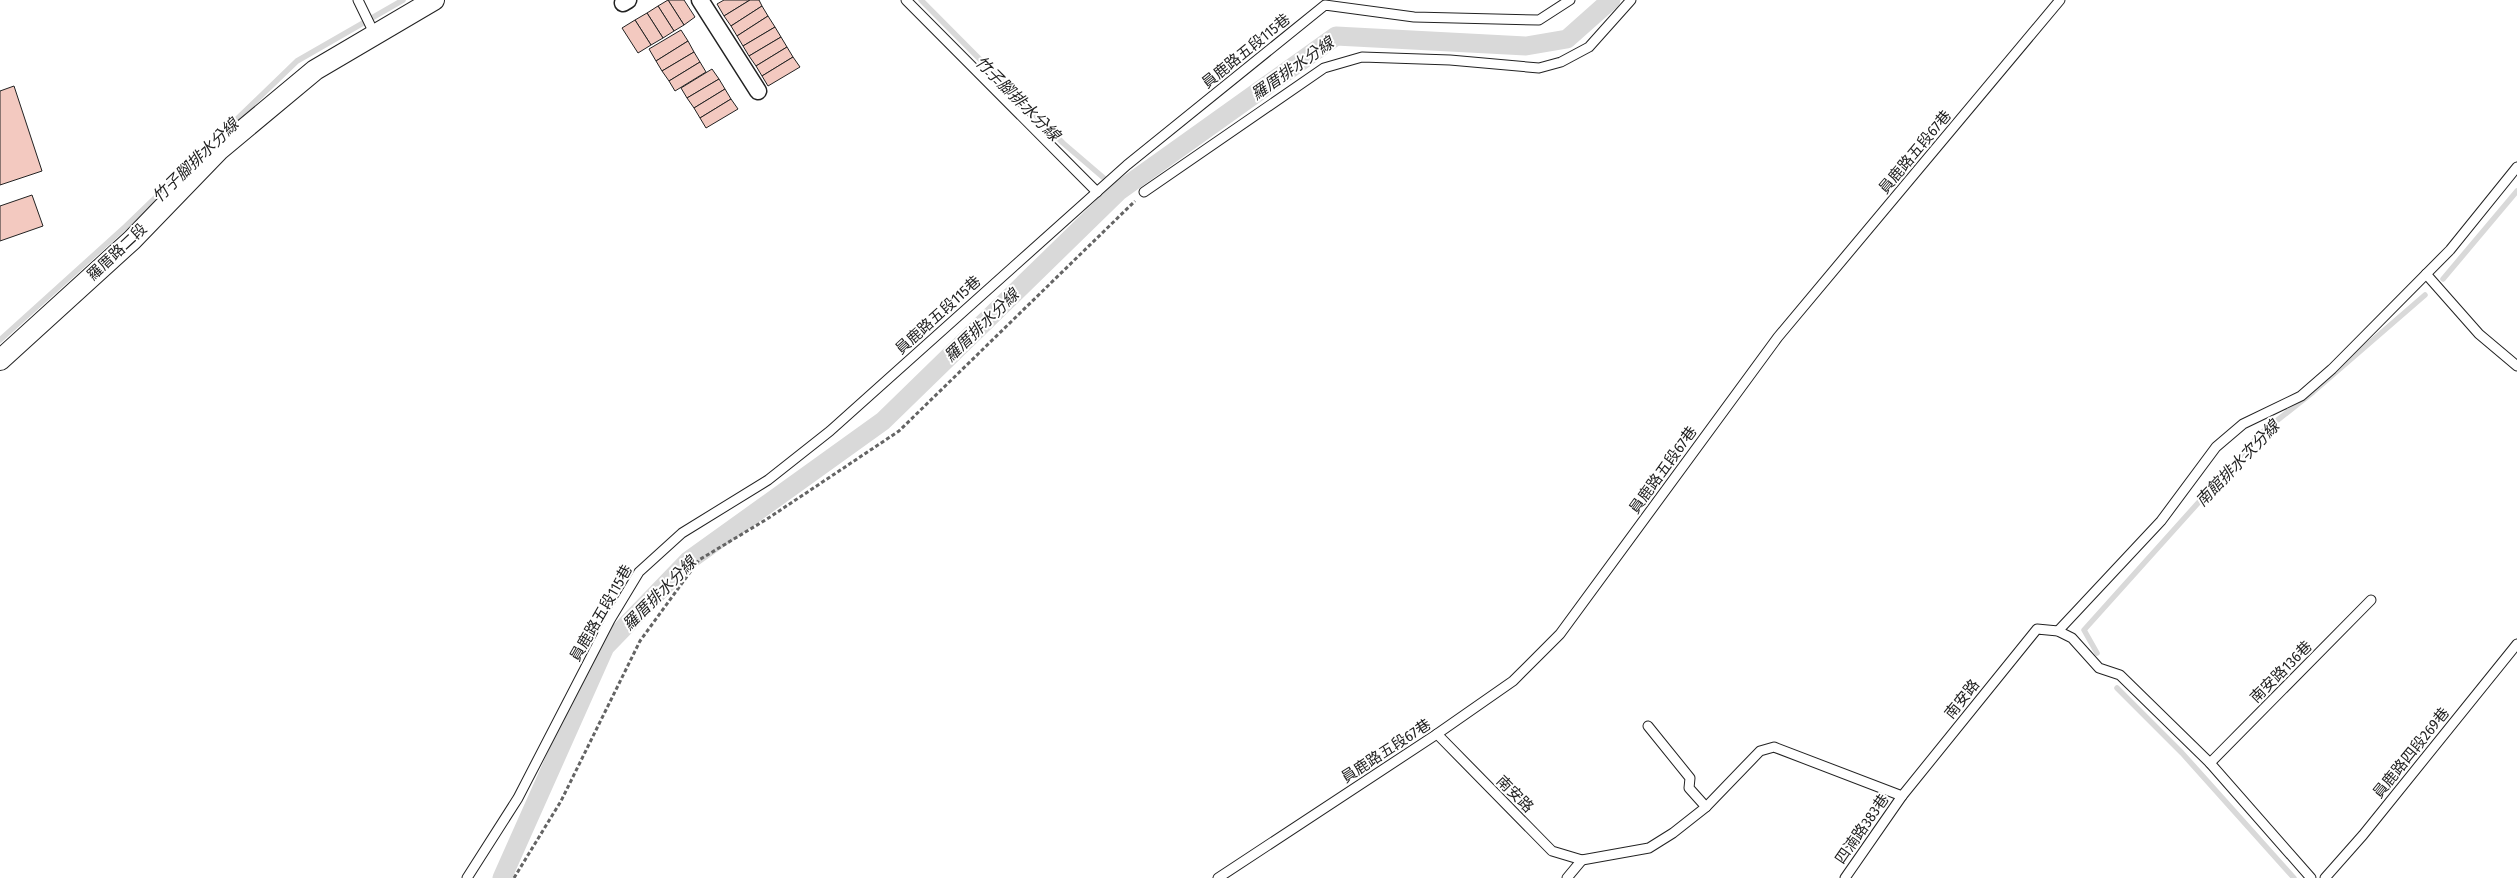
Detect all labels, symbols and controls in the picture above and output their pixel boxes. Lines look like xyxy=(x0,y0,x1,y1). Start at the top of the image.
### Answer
street label: 員鹿路五段115巷 xyxy=(1198,10,1294,92)
water label: 羅厝排水分線 xyxy=(1248,32,1339,104)
water label: 竹子腳排水分線 xyxy=(971,52,1065,146)
street label: 員鹿路五段67巷 xyxy=(1875,107,1955,197)
water label: 竹子腳排水分線 xyxy=(148,113,244,206)
street label: 羅厝路二段 xyxy=(83,220,151,284)
street label: 員鹿路五段115巷 xyxy=(892,272,984,358)
water label: 羅厝排水分線 xyxy=(940,284,1024,366)
water label: 南館排水次分線 xyxy=(2192,415,2284,510)
street label: 員鹿路五段67巷 xyxy=(1625,423,1701,517)
water label: 羅厝排水分線 xyxy=(619,551,701,634)
street label: 員鹿路五段115巷 xyxy=(566,562,636,664)
street label: 南安路136巷 xyxy=(2246,637,2316,707)
street label: 南安路 xyxy=(1941,676,1983,722)
street label: 員鹿路四段269巷 xyxy=(2369,704,2453,802)
street label: 員鹿路五段67巷 xyxy=(1338,715,1434,787)
street label: 南安路 xyxy=(1493,772,1537,816)
street label: 四湳路383巷 xyxy=(1831,791,1893,867)

